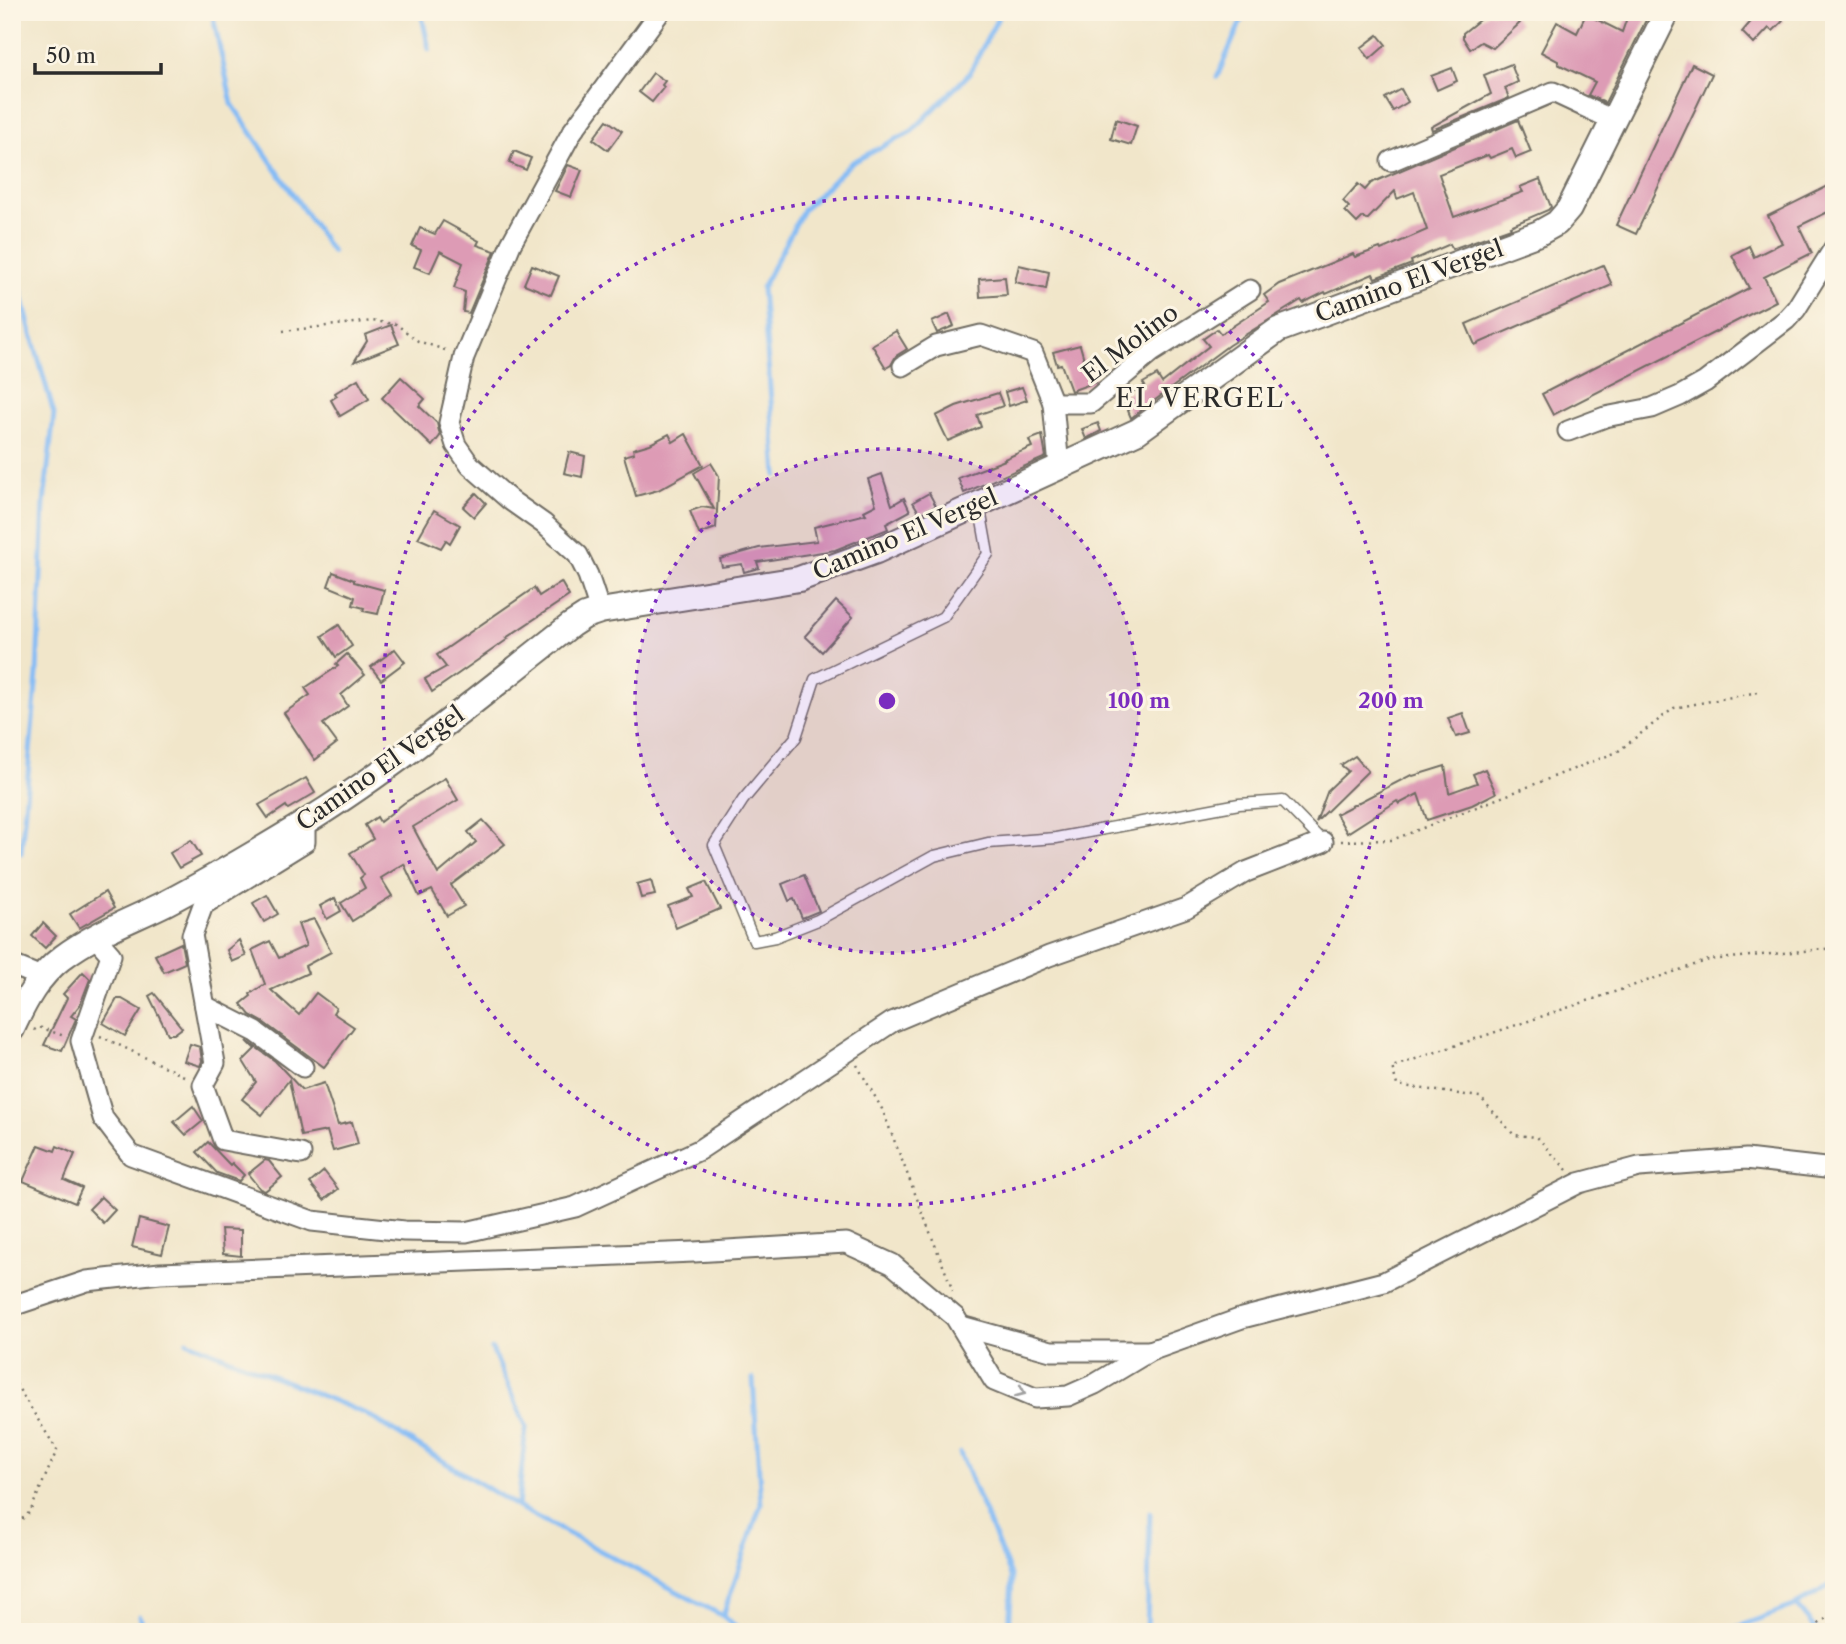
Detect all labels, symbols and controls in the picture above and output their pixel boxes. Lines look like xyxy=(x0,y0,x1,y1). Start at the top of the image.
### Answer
scale bar xyxy=(35,32,161,76)
text: 50 m xyxy=(46,43,96,68)
street label: Camino El Vergel xyxy=(1311,234,1507,328)
street label: El Molino xyxy=(1076,298,1184,388)
district label: EL VERGEL xyxy=(1115,382,1285,414)
street label: Camino El Vergel xyxy=(808,482,1002,586)
text: 100 m xyxy=(1108,688,1170,713)
text: 200 m xyxy=(1358,688,1424,713)
centre of rings xyxy=(875,689,899,713)
street label: Camino El Vergel xyxy=(291,699,469,837)
one-way arrow xyxy=(1013,1384,1026,1398)

